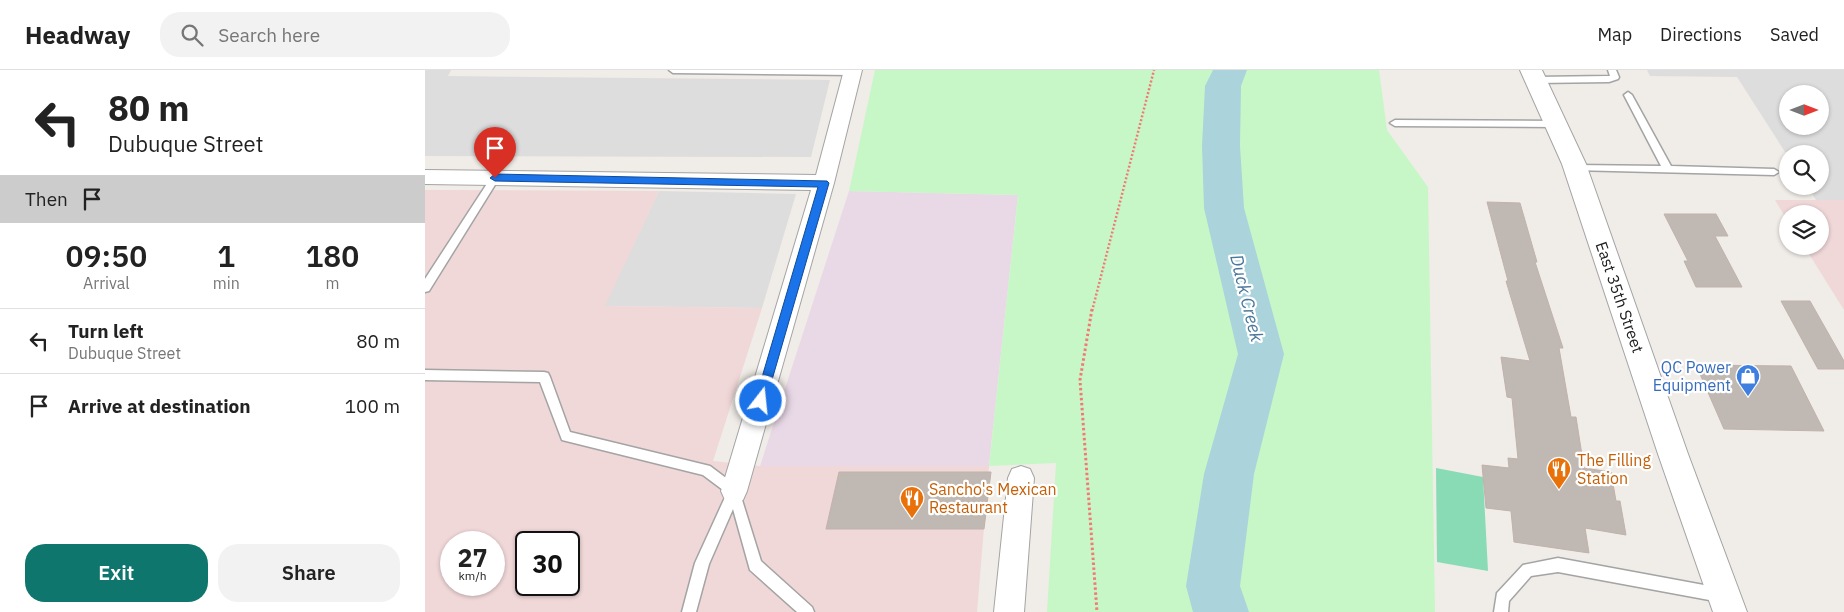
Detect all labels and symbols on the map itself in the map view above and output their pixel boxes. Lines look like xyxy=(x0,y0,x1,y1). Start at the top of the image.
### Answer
north arrow xyxy=(1779,85,1829,135)
pin xyxy=(474,127,516,178)
street label: East 35th Street xyxy=(1592,239,1648,355)
water label: Duck Creek xyxy=(1225,252,1269,345)
place label: QC Power Equipment xyxy=(1653,357,1731,395)
shop icon: QC Power Equipment xyxy=(1735,363,1761,397)
position arrow xyxy=(734,374,786,426)
place label: The Filling Station xyxy=(1577,450,1651,488)
restaurant icon: The Filling Station xyxy=(1546,456,1572,490)
place label: Sancho's Mexican Restaurant xyxy=(929,479,1057,517)
restaurant icon: Sancho's Mexican Restaurant xyxy=(899,485,925,519)
speed limit sign: 30 xyxy=(515,531,580,596)

